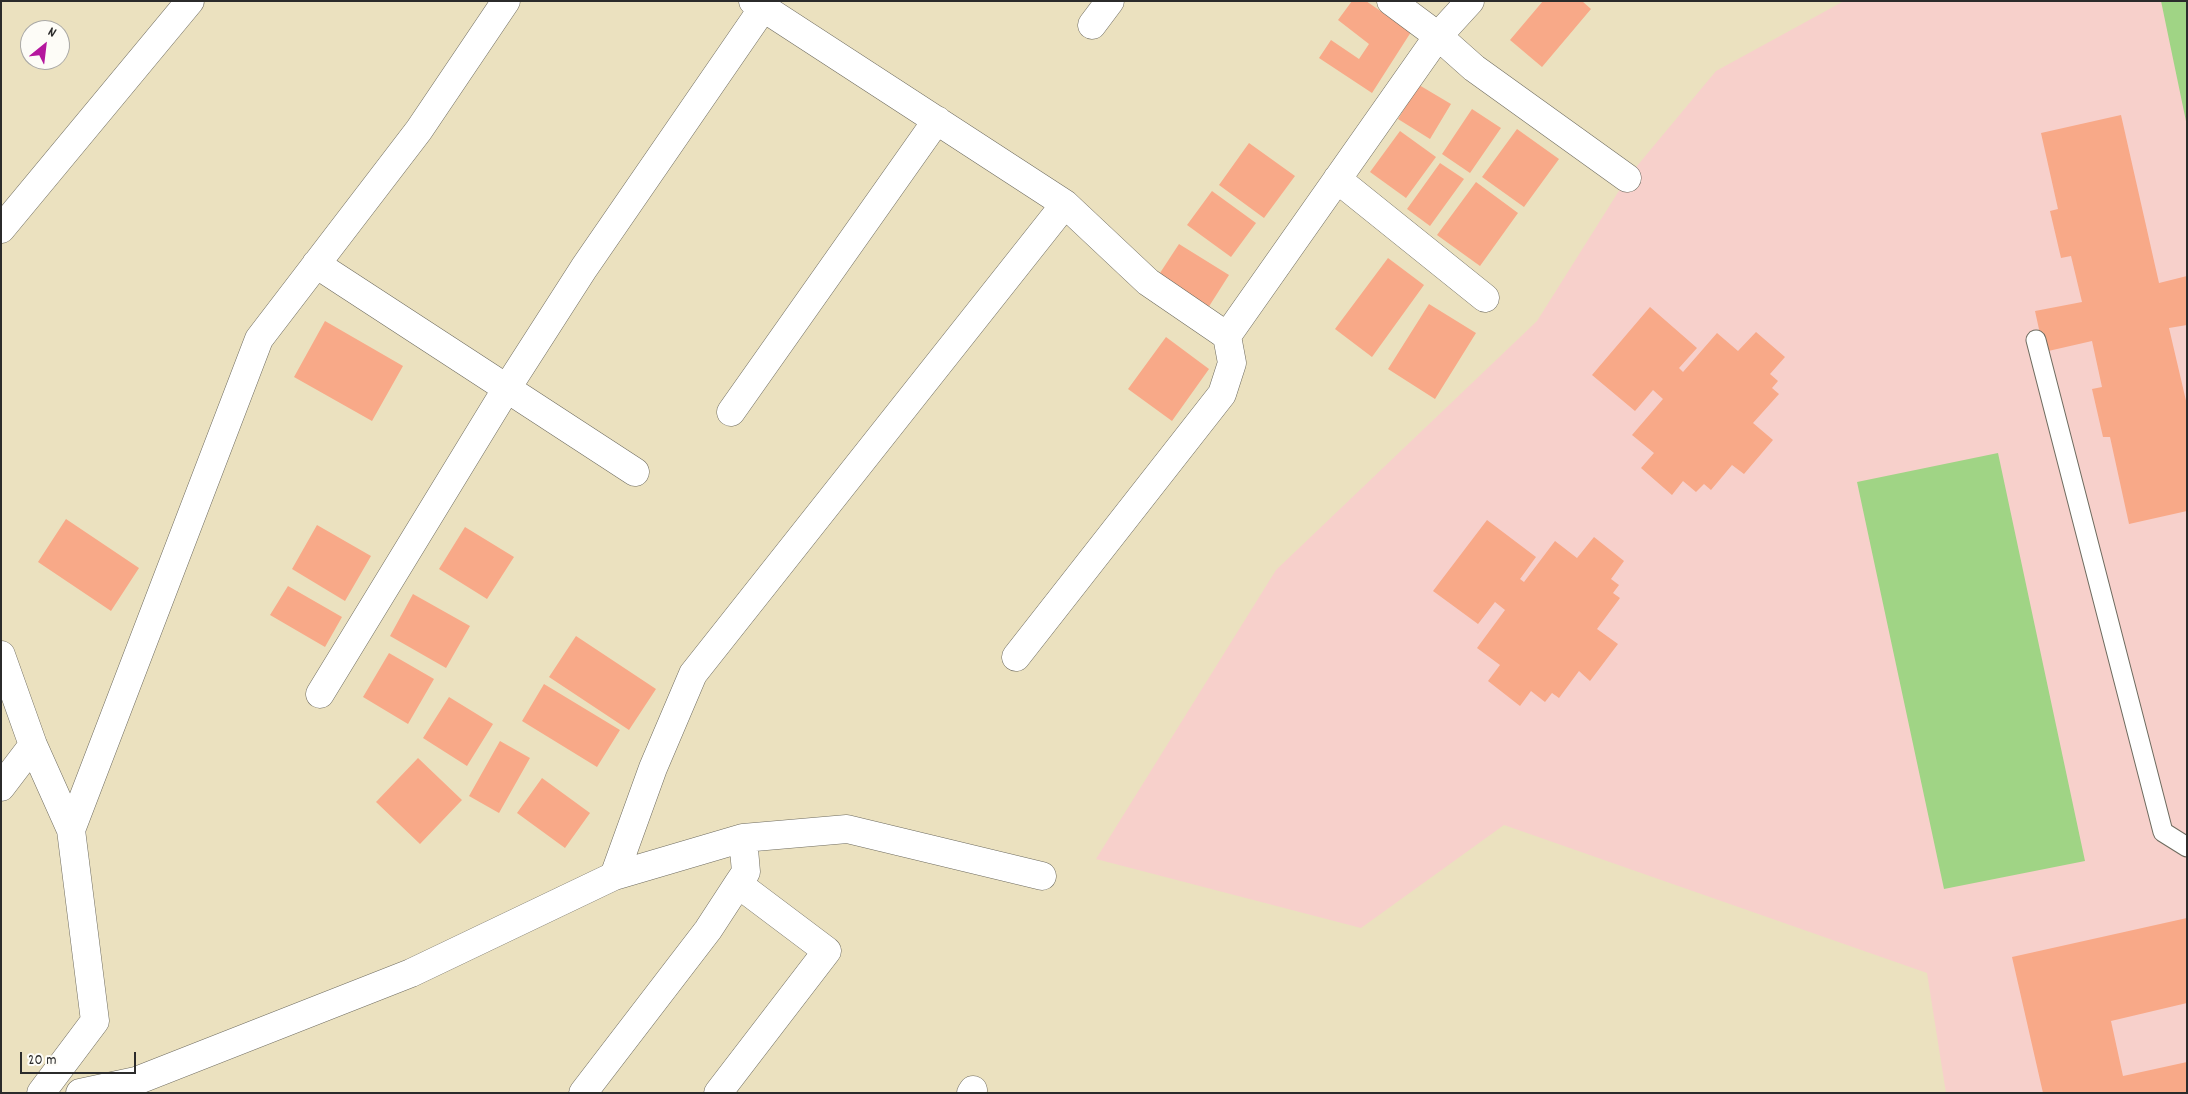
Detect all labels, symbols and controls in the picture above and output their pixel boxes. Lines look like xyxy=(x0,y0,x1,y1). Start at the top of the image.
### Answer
north arrow xyxy=(20,20,70,70)
text: N xyxy=(44,22,60,43)
scale bar xyxy=(22,1042,139,1074)
text: 20 m xyxy=(28,1050,56,1072)

